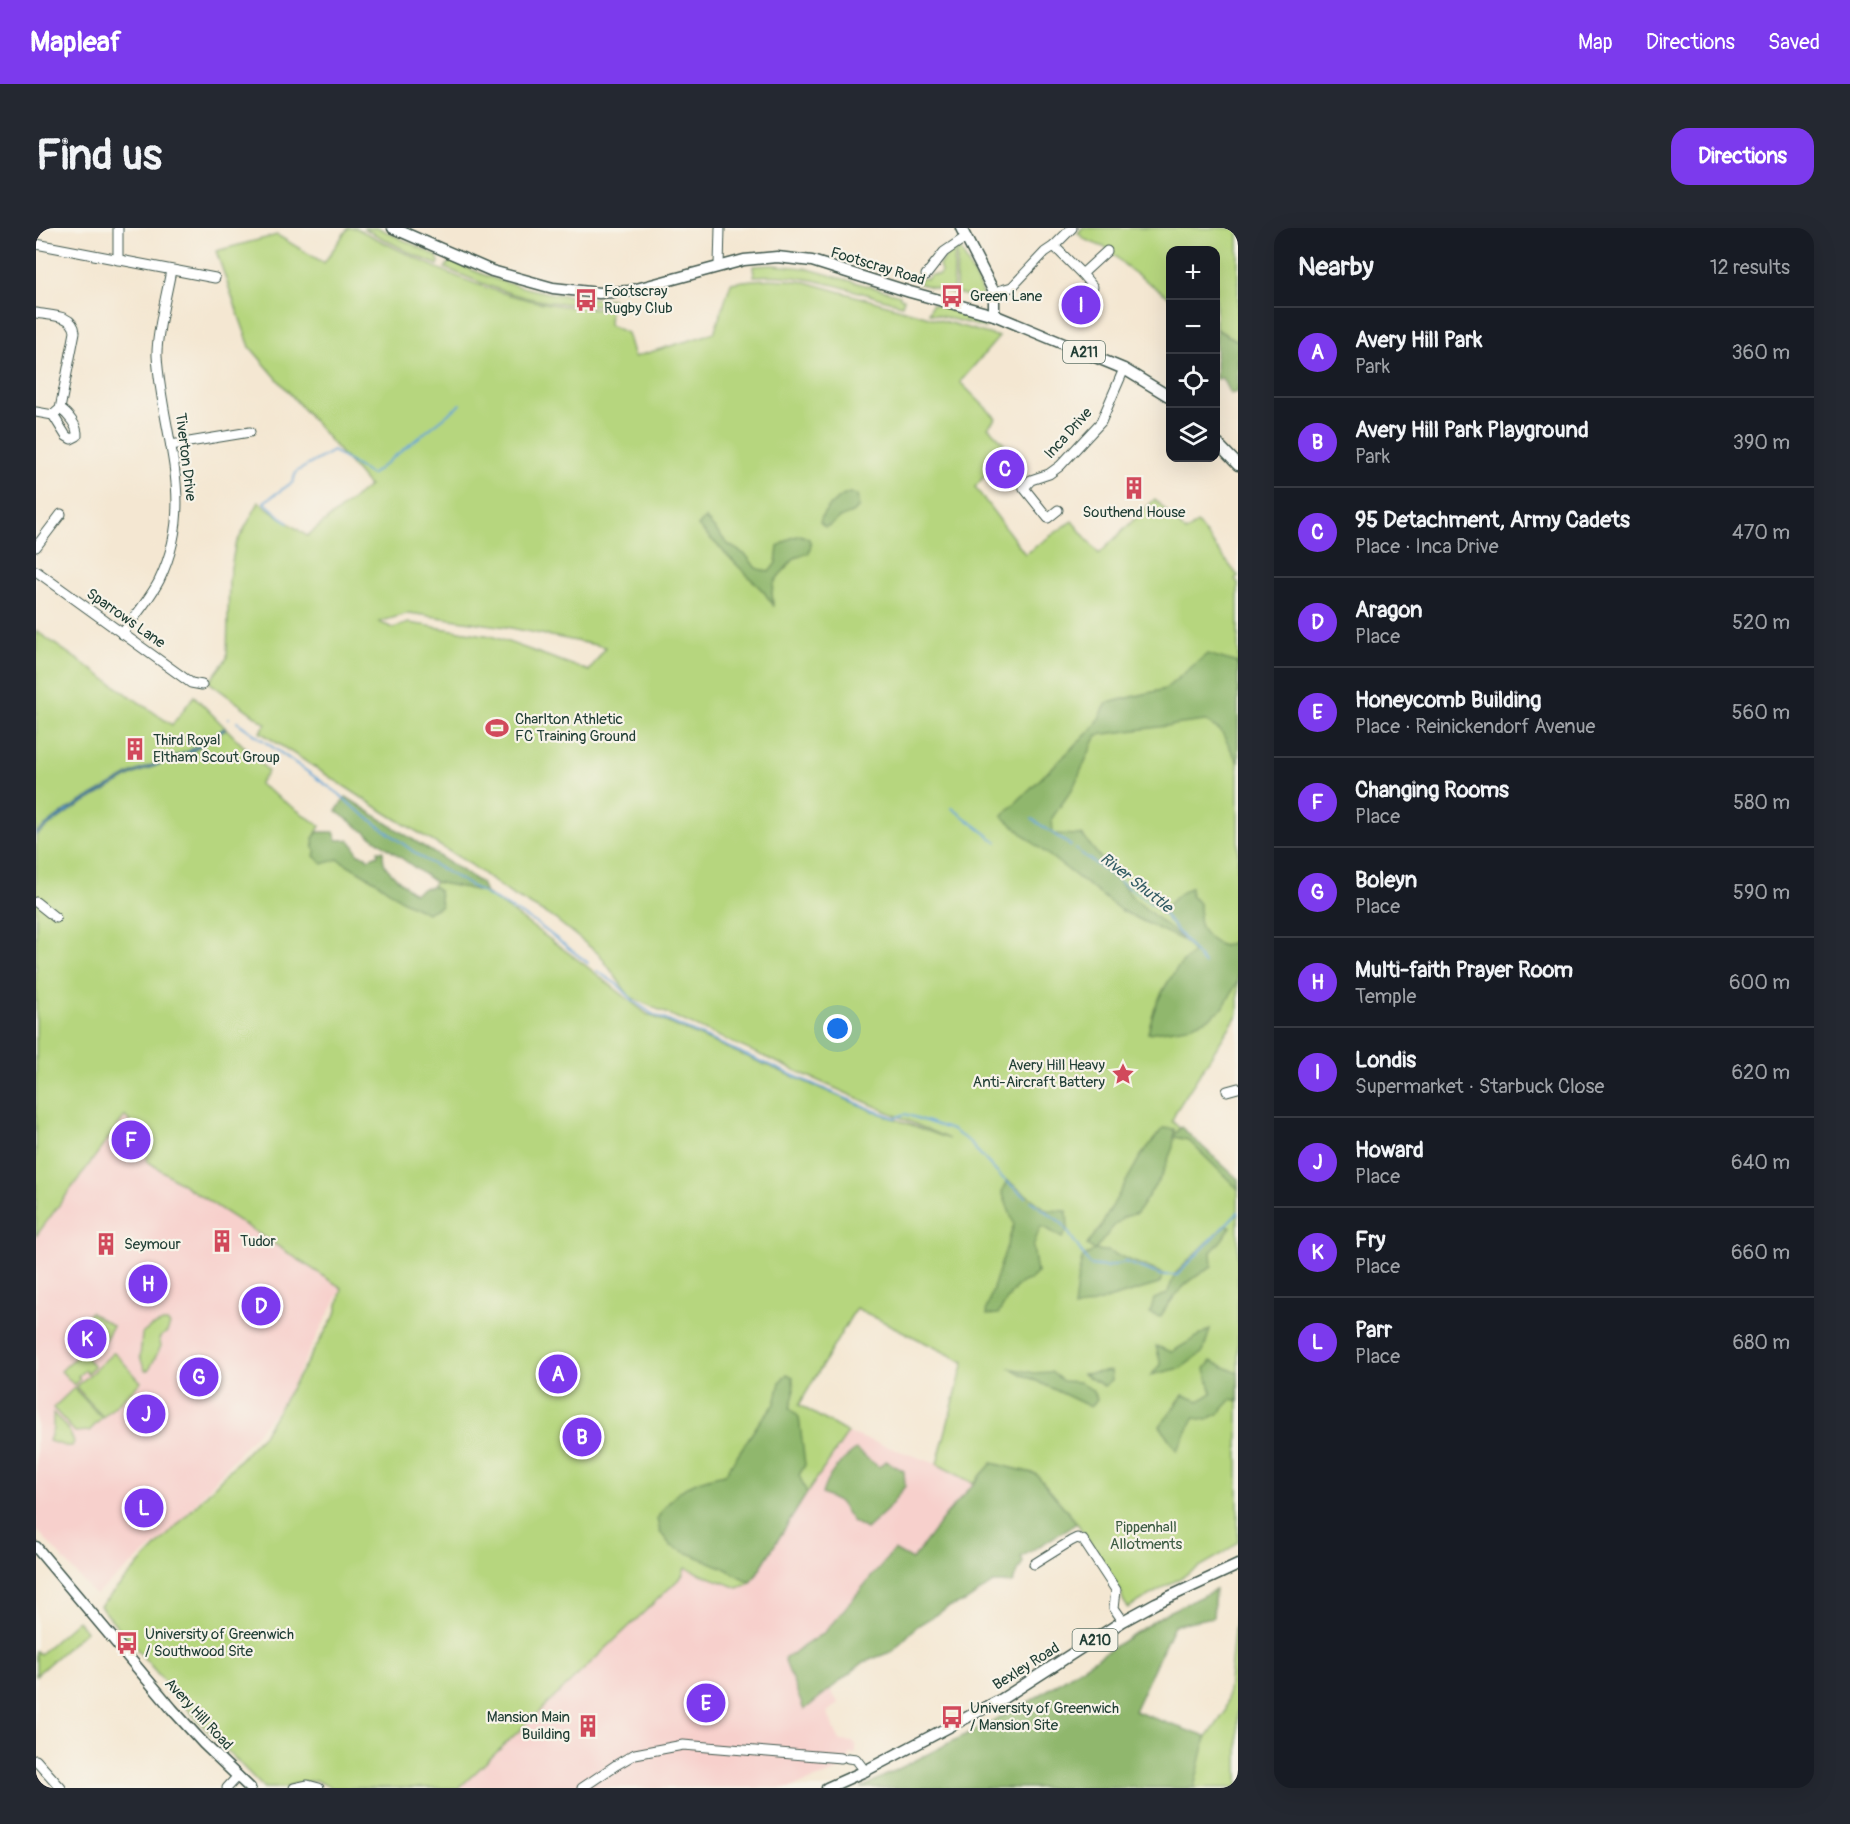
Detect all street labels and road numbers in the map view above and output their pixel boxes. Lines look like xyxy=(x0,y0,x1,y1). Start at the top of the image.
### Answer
street label: Footscray Road xyxy=(828,243,927,290)
road number: A211 xyxy=(1063,341,1105,363)
street label: Inca Drive xyxy=(1040,403,1097,463)
street label: Tiverton Drive xyxy=(171,412,200,503)
street label: Sparrows Lane xyxy=(83,584,169,653)
road number: A210 xyxy=(1072,1629,1118,1651)
street label: Bexley Road xyxy=(989,1638,1063,1694)
street label: Avery Hill Road xyxy=(160,1674,237,1754)

